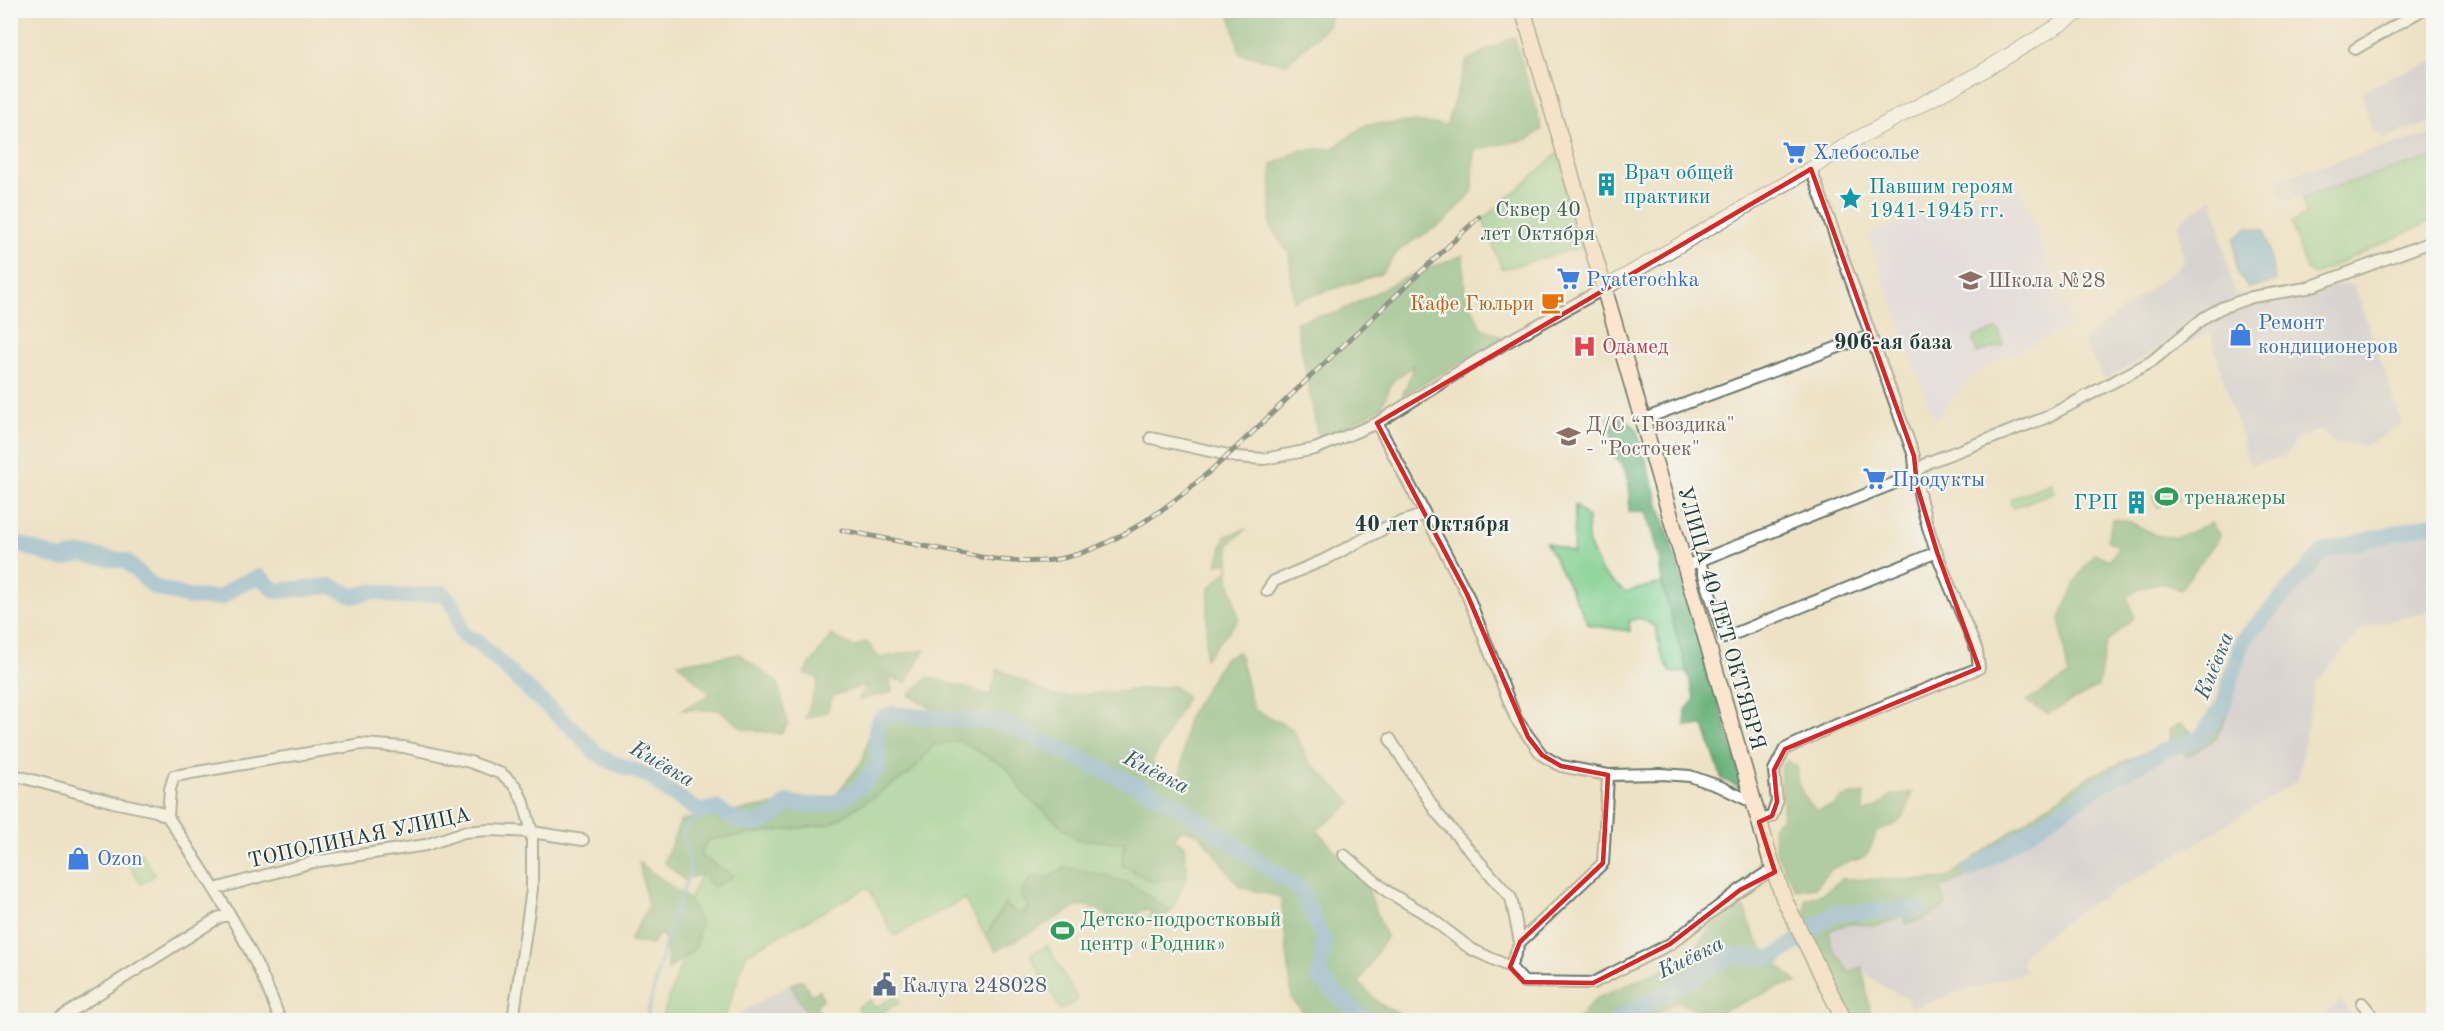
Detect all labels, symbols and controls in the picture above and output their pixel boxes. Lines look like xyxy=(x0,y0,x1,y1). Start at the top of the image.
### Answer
supermarket icon: Хлебосолье xyxy=(1782,139,1808,165)
place label: Хлебосолье xyxy=(1813,143,1919,164)
place label: Врач общей практики xyxy=(1624,163,1734,208)
building icon: Врач общей практики xyxy=(1593,171,1619,197)
place label: Павшим героям 1941-1945 гг. xyxy=(1869,177,2013,222)
place icon: Павшим героям 1941-1945 гг. xyxy=(1838,185,1864,211)
park label: Сквер 40 лет Октября xyxy=(1481,200,1595,245)
supermarket icon: Pyaterochka xyxy=(1555,266,1581,292)
school or university icon: Школа №28 xyxy=(1957,267,1983,293)
place label: Pyaterochka xyxy=(1586,270,1699,291)
place label: Школа №28 xyxy=(1988,271,2106,292)
cafe icon: Кафе Гюльри xyxy=(1539,290,1565,316)
place label: Кафе Гюльри xyxy=(1410,294,1534,315)
place label: Ремонт кондиционеров xyxy=(2258,313,2398,358)
shop icon: Ремонт кондиционеров xyxy=(2227,321,2253,347)
district label: 906-ая база xyxy=(1834,332,1952,354)
hospital icon: Одамед xyxy=(1571,333,1597,359)
place label: Одамед xyxy=(1602,337,1669,358)
place label: Д/С “Гвоздика" - "Росточек" xyxy=(1586,415,1735,460)
school or university icon: Д/С “Гвоздика" - "Росточек" xyxy=(1555,423,1581,449)
supermarket icon: Продукты xyxy=(1861,466,1887,492)
place label: Продукты xyxy=(1892,470,1985,491)
street label: УЛИЦА 40 ЛЕТ ОКТЯБРЯ xyxy=(1673,484,1768,753)
sports icon: тренажеры xyxy=(2153,484,2179,510)
place label: тренажеры xyxy=(2184,488,2286,509)
building icon: ГРП xyxy=(2123,489,2149,515)
place label: ГРП xyxy=(2074,493,2118,514)
district label: 40 лет Октября xyxy=(1355,514,1509,536)
water label: Киёвка xyxy=(2191,629,2238,703)
water label: Киёвка xyxy=(625,737,698,792)
water label: Киёвка xyxy=(1119,747,1193,799)
street label: ТОПОЛИНАЯ УЛИЦА xyxy=(246,805,472,872)
shop icon: Ozon xyxy=(66,845,92,871)
place label: Ozon xyxy=(97,849,143,870)
place label: Детско-подростковый центр «Родник» xyxy=(1080,910,1281,955)
sports icon: Детско-подростковый центр «Родник» xyxy=(1049,918,1075,944)
water label: Киёвка xyxy=(1654,932,1728,984)
public building icon: Калуга 248028 xyxy=(871,972,897,998)
place label: Калуга 248028 xyxy=(902,976,1047,997)

